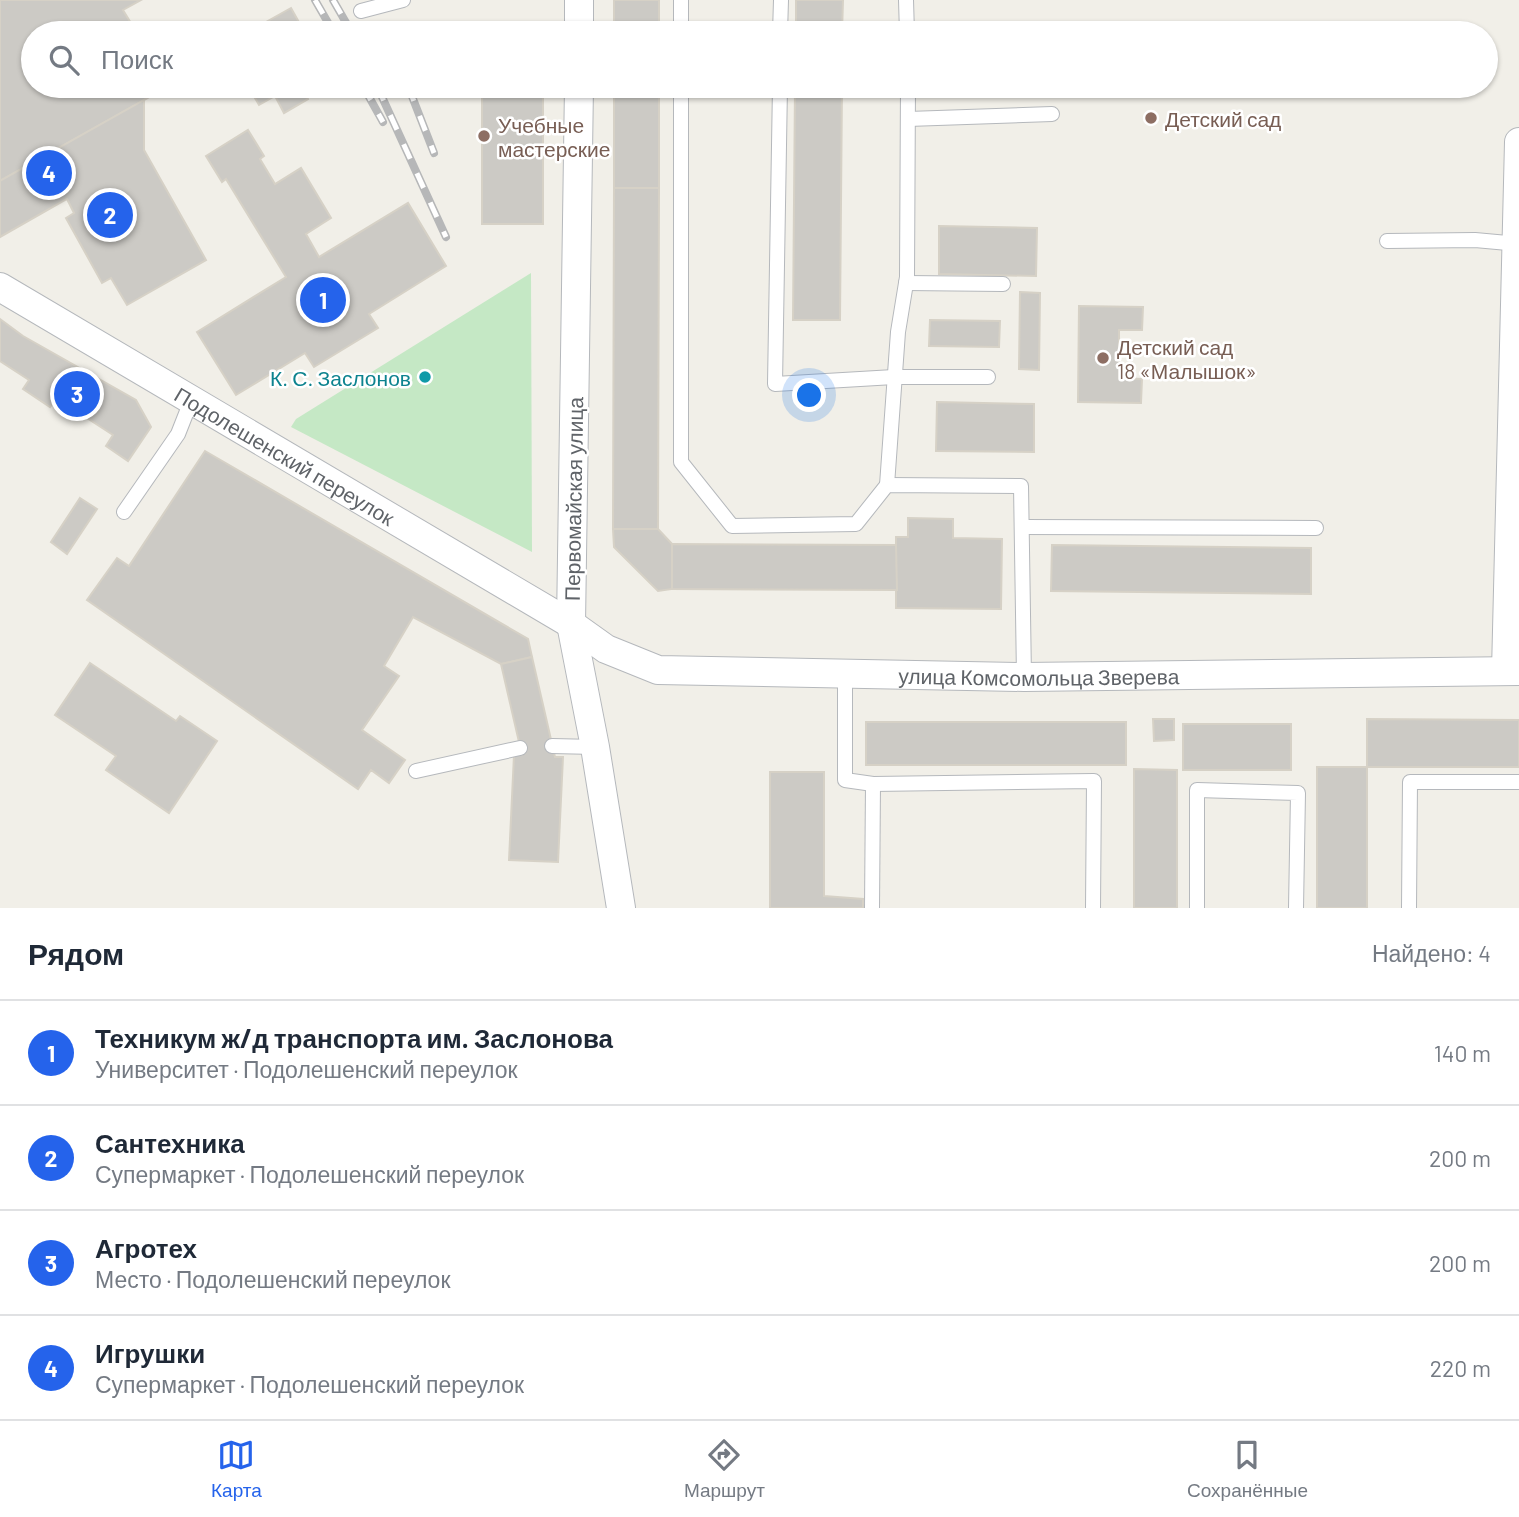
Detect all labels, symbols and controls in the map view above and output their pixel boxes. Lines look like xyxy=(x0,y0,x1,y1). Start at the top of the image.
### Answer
search box xyxy=(21,21,1498,98)
icon: search xyxy=(45,41,83,79)
text: Поиск xyxy=(101,43,173,74)
place label: Детский сад xyxy=(1165,106,1281,131)
marker: Детский сад xyxy=(1143,110,1159,126)
place label: Учебные мастерские xyxy=(498,112,610,161)
marker: Учебные мастерские xyxy=(476,128,492,144)
pin: 4 xyxy=(26,147,72,199)
pin: 2 xyxy=(87,189,133,241)
pin: 1 xyxy=(300,274,346,326)
place label: Детский сад 18 «Малышок» xyxy=(1117,334,1257,383)
marker: Детский сад 18 «Малышок» xyxy=(1095,350,1111,366)
place label: К. С. Заслонов xyxy=(270,365,411,390)
pin: 3 xyxy=(54,368,100,420)
marker: К. С. Заслонов xyxy=(417,369,433,385)
your location xyxy=(792,378,826,412)
street label: Подолешенский переулок xyxy=(171,381,400,530)
street label: Первомайская улица xyxy=(559,396,587,601)
street label: улица Комсомольца Зверева xyxy=(898,662,1180,690)
text: Рядом xyxy=(28,935,124,971)
text: Найдено: 4 xyxy=(1372,939,1491,967)
text: Техникум ж/д транспорта им. Заслонова xyxy=(95,1022,613,1053)
text: 1 xyxy=(47,1039,55,1067)
text: 140 m xyxy=(1434,1039,1491,1067)
text: Университет · Подолешенский переулок xyxy=(95,1055,518,1083)
text: Сантехника xyxy=(95,1127,245,1158)
text: 2 xyxy=(45,1144,57,1172)
text: 200 m xyxy=(1429,1144,1491,1172)
text: Супермаркет · Подолешенский переулок xyxy=(95,1160,524,1188)
text: Агротех xyxy=(95,1232,197,1263)
text: 3 xyxy=(45,1249,57,1277)
text: 200 m xyxy=(1429,1249,1491,1277)
text: Место · Подолешенский переулок xyxy=(95,1265,450,1293)
text: Игрушки xyxy=(95,1337,205,1368)
text: 4 xyxy=(44,1354,58,1382)
text: 220 m xyxy=(1430,1354,1491,1382)
text: Супермаркет · Подолешенский переулок xyxy=(95,1370,524,1398)
tab: Карта xyxy=(211,1436,262,1502)
tab: Маршрут xyxy=(684,1436,765,1502)
tab: Сохранённые xyxy=(1187,1436,1308,1502)

